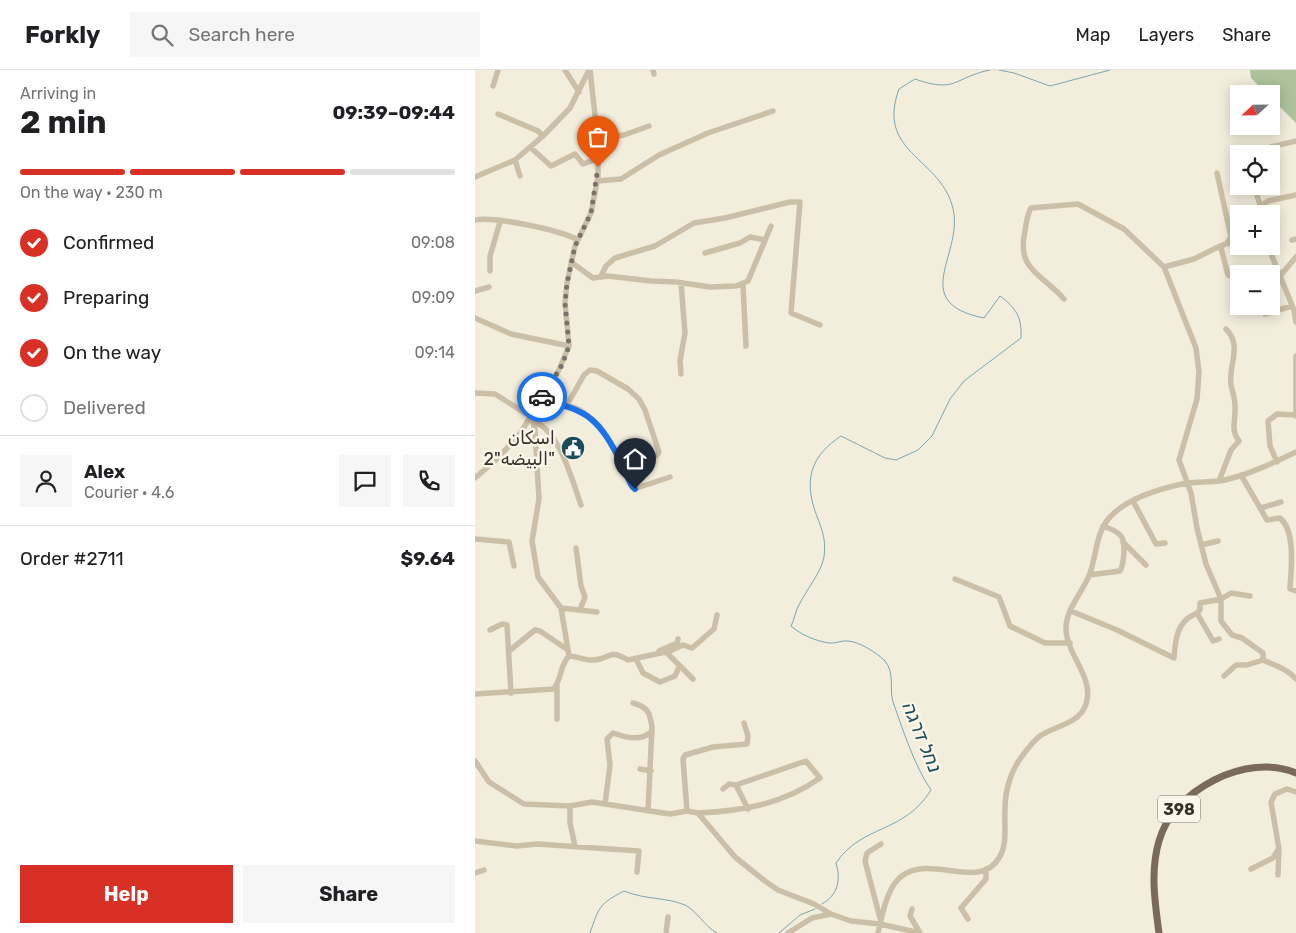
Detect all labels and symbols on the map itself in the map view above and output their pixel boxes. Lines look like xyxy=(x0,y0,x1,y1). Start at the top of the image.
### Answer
north arrow xyxy=(1230,85,1280,135)
pin xyxy=(577,116,619,167)
courier xyxy=(517,372,567,422)
place label: اسكان البيضه"2" xyxy=(483,427,555,470)
public building icon: اسكان البيضه"2" xyxy=(560,435,586,461)
pin xyxy=(614,438,656,489)
water label: נחל דרגה xyxy=(897,698,947,776)
road number: 398 xyxy=(1158,796,1200,822)

